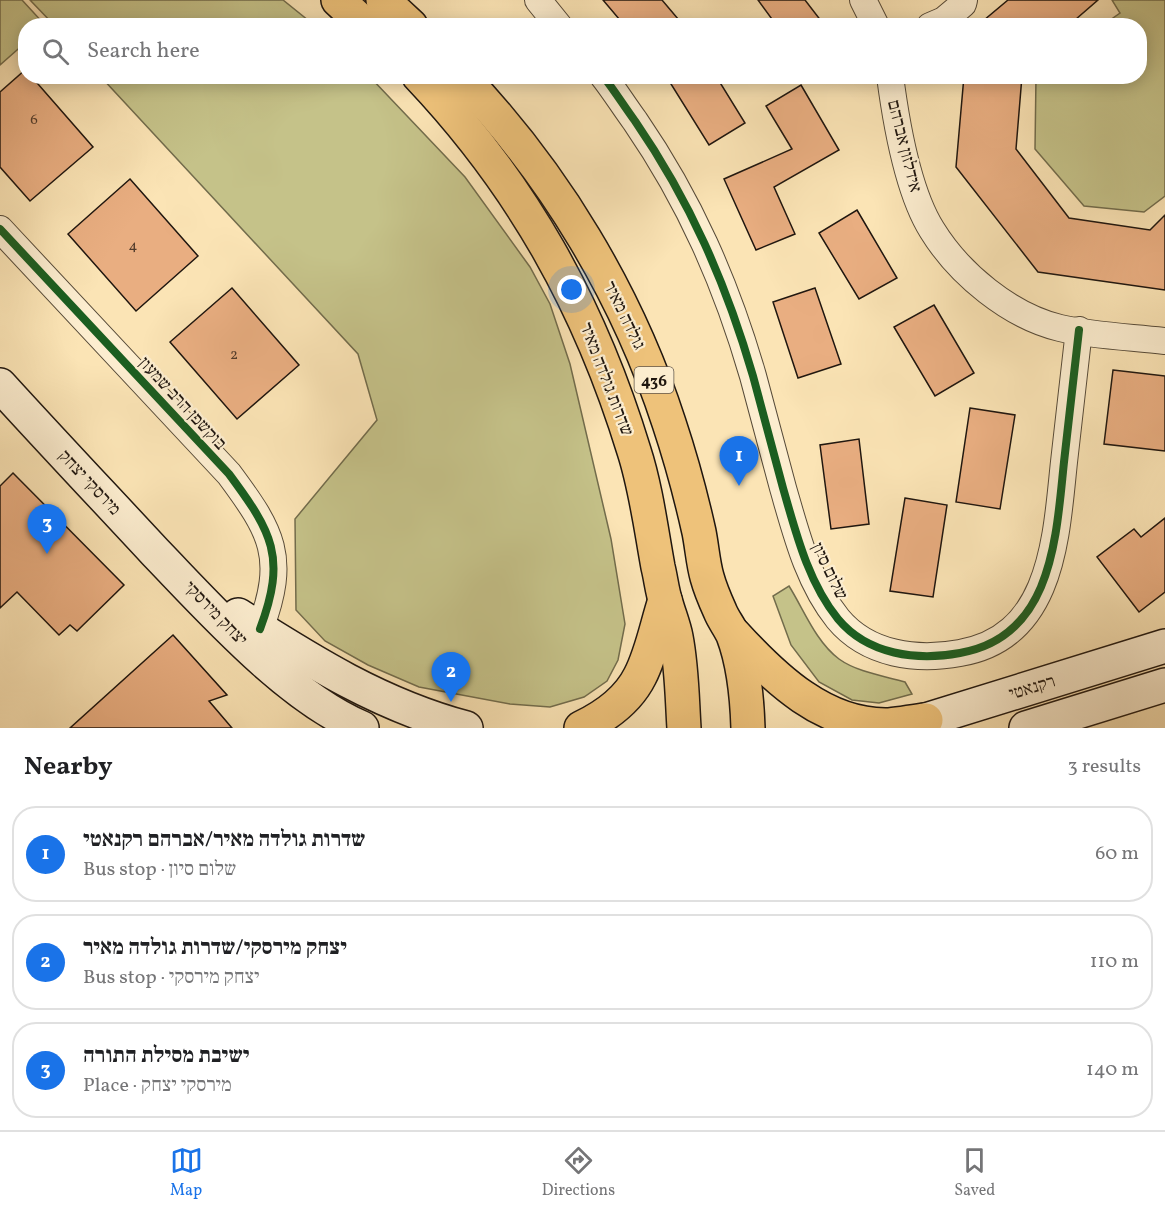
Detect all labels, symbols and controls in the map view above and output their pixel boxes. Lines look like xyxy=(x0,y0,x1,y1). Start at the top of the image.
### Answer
search box xyxy=(18,18,1147,84)
icon: search xyxy=(39,35,72,68)
text: Search here xyxy=(87,36,200,67)
street label: אידלזון אברהם xyxy=(880,97,927,195)
house number: 6 xyxy=(30,110,38,131)
house number: 4 xyxy=(129,236,138,257)
your location xyxy=(557,275,586,304)
street label: גולדה מאיר xyxy=(596,277,651,354)
street label: שדרות גולדה מאיר xyxy=(572,319,639,440)
house number: 2 xyxy=(230,345,238,366)
street label: בוקשפן הרב שמעון xyxy=(132,352,232,456)
road number: 436 xyxy=(634,367,674,393)
pin: 1 xyxy=(720,436,758,486)
street label: מירסקי יצחק xyxy=(52,445,126,521)
pin: 3 xyxy=(28,504,66,554)
street label: שלום סיון xyxy=(804,539,853,604)
street label: יצחק מירסקי xyxy=(178,576,252,652)
pin: 2 xyxy=(432,652,470,702)
street label: רקנאטי xyxy=(1006,670,1059,707)
text: Nearby xyxy=(24,749,113,785)
text: 3 results xyxy=(1067,753,1141,781)
text: שדרות גולדה מאיר/אברהם רקנאטי xyxy=(83,825,365,856)
text: 1 xyxy=(41,840,50,868)
text: 60 m xyxy=(1095,840,1139,868)
text: Bus stop · שלום סיון xyxy=(83,856,236,884)
text: יצחק מירסקי/שדרות גולדה מאיר xyxy=(83,933,347,964)
text: 2 xyxy=(40,948,51,976)
text: 110 m xyxy=(1090,948,1139,976)
text: Bus stop · יצחק מירסקי xyxy=(83,964,260,992)
text: ישיבת מסילת התורה xyxy=(83,1041,249,1072)
text: 3 xyxy=(40,1056,51,1084)
text: 140 m xyxy=(1086,1056,1139,1084)
text: Place · מירסקי יצחק xyxy=(83,1072,232,1100)
tab: Map xyxy=(170,1144,203,1202)
tab: Directions xyxy=(542,1144,615,1202)
tab: Saved xyxy=(954,1144,995,1202)

